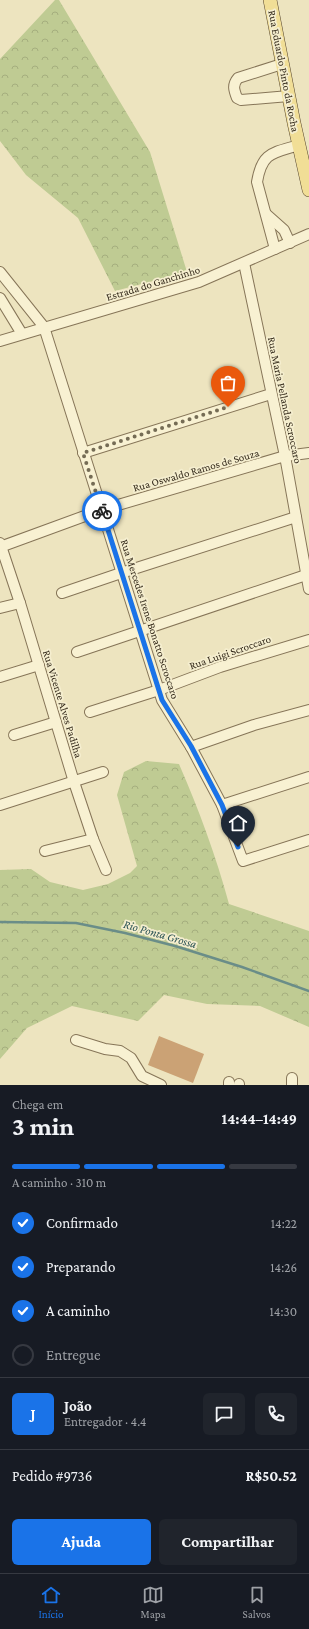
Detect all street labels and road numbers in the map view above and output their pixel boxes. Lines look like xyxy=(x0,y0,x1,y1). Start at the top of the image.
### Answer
street label: Rua Eduardo Pinto da Rocha xyxy=(266,9,302,133)
street label: Estrada do Ganchinho xyxy=(105,263,202,303)
street label: Rua Maria Pellanda Scroccaro xyxy=(266,336,304,465)
street label: Rua Oswaldo Ramos de Souza xyxy=(132,446,260,494)
street label: Rua Mercedes Irene Bonatto Scroccaro xyxy=(119,538,182,701)
street label: Rua Luigi Scroccaro xyxy=(188,632,273,673)
street label: Rua Vicente Alves Padilha xyxy=(41,649,85,759)

